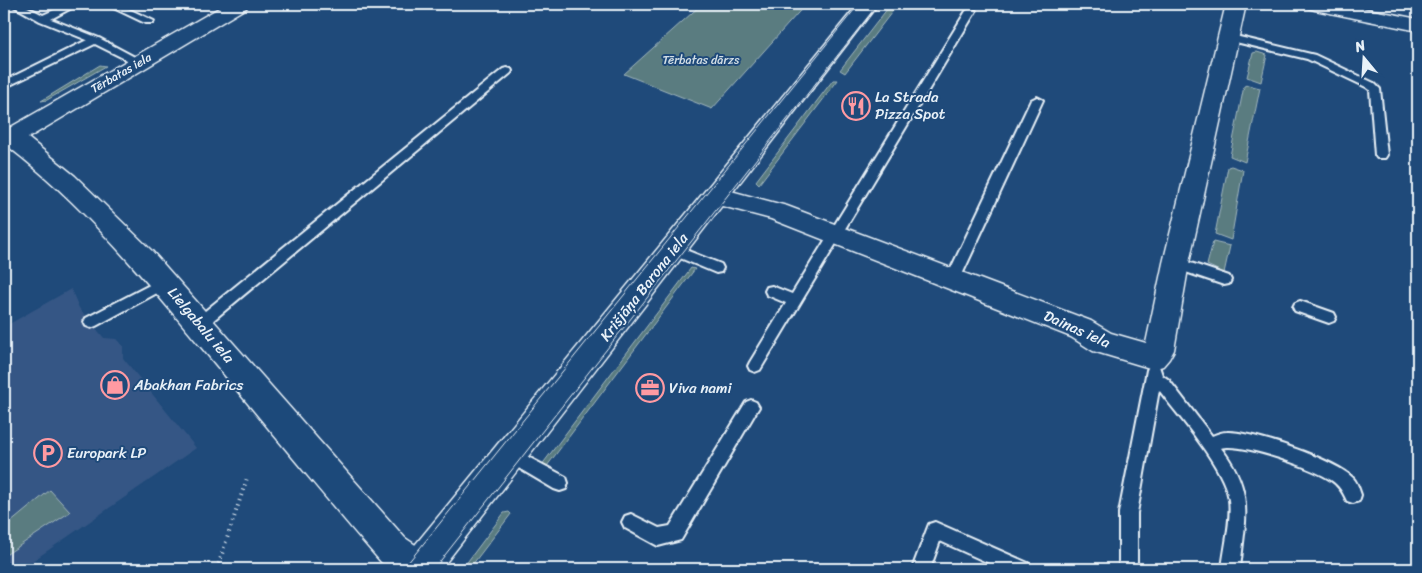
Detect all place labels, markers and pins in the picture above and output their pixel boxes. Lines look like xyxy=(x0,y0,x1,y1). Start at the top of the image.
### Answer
place label: La Strada Pizza Spot xyxy=(875,84,946,127)
restaurant icon: La Strada Pizza Spot xyxy=(841,91,871,121)
shop icon: Abakhan Fabrics xyxy=(100,370,130,400)
place label: Abakhan Fabrics xyxy=(133,372,243,398)
office icon: Viva nami xyxy=(635,373,665,403)
place label: Viva nami xyxy=(669,375,733,401)
parking icon: Europark LP xyxy=(33,438,63,468)
place label: Europark LP xyxy=(67,440,147,466)

